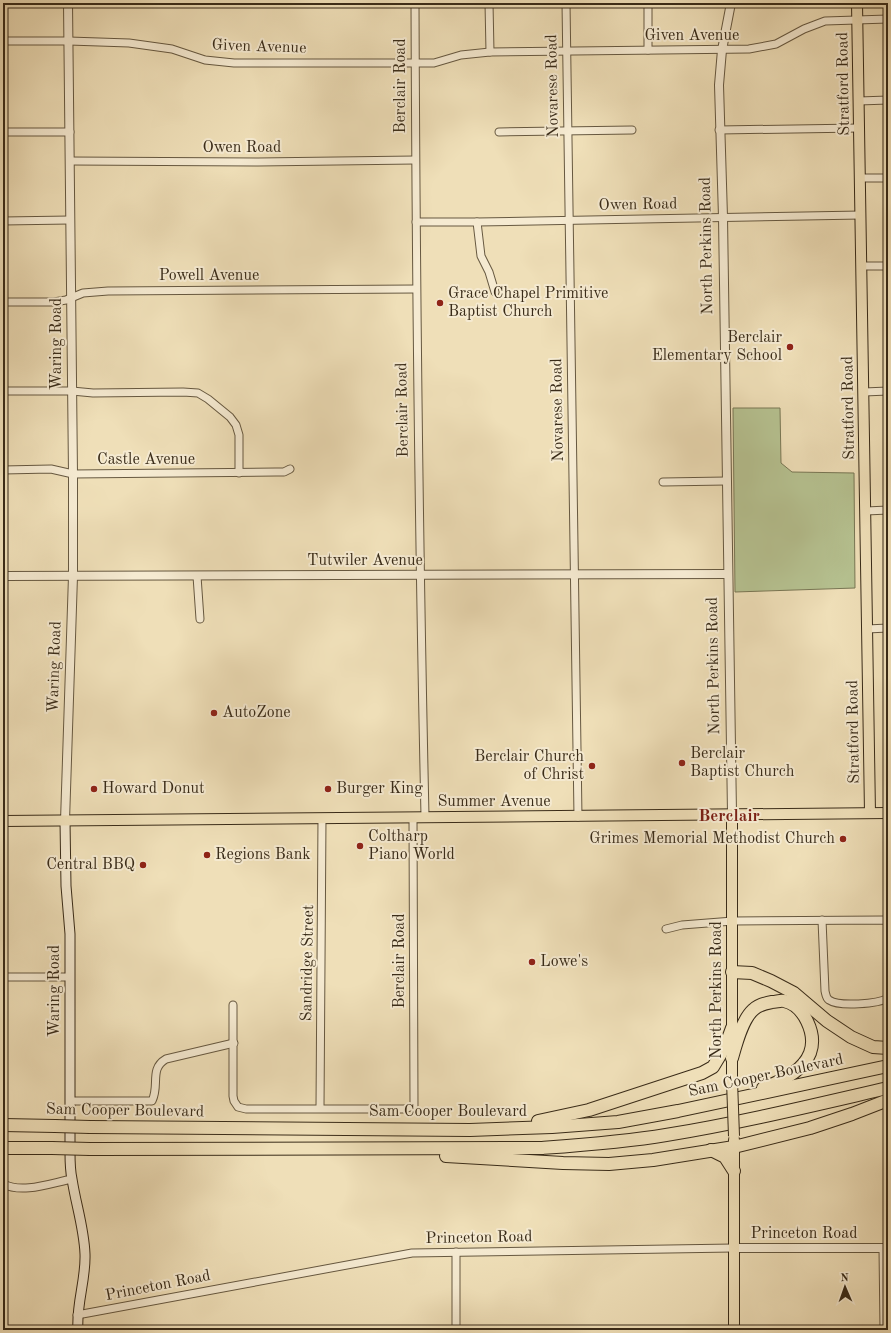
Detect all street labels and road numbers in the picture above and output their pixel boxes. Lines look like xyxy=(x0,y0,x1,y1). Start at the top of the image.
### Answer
street label: Given Avenue xyxy=(645,28,739,44)
street label: Stratford Road xyxy=(835,32,853,136)
street label: Novarese Road xyxy=(544,34,562,138)
street label: Given Avenue xyxy=(211,37,307,57)
street label: Berclair Road xyxy=(393,38,409,134)
street label: Owen Road xyxy=(203,140,281,156)
street label: North Perkins Road xyxy=(698,177,716,315)
street label: Owen Road xyxy=(598,196,678,214)
street label: Powell Avenue xyxy=(159,268,259,284)
street label: Waring Road xyxy=(49,298,65,390)
street label: Stratford Road xyxy=(840,356,858,460)
street label: Novarese Road xyxy=(549,358,567,462)
street label: Berclair Road xyxy=(394,362,412,458)
street label: Castle Avenue xyxy=(97,452,195,468)
street label: Tutwiler Avenue xyxy=(307,553,423,569)
street label: North Perkins Road xyxy=(705,597,723,735)
street label: Waring Road xyxy=(45,621,65,713)
street label: Stratford Road xyxy=(845,680,863,784)
street label: Summer Avenue xyxy=(437,794,551,810)
street label: Sandridge Street xyxy=(299,904,317,1022)
street label: Berclair Road xyxy=(392,913,408,1009)
street label: North Perkins Road xyxy=(709,921,725,1059)
street label: Waring Road xyxy=(47,945,63,1037)
street label: Sam Cooper Boulevard xyxy=(687,1052,845,1100)
street label: Sam Cooper Boulevard xyxy=(46,1102,204,1120)
street label: Sam Cooper Boulevard xyxy=(369,1104,527,1120)
street label: Princeton Road xyxy=(750,1226,858,1242)
street label: Princeton Road xyxy=(425,1229,533,1247)
street label: Princeton Road xyxy=(104,1268,212,1304)

